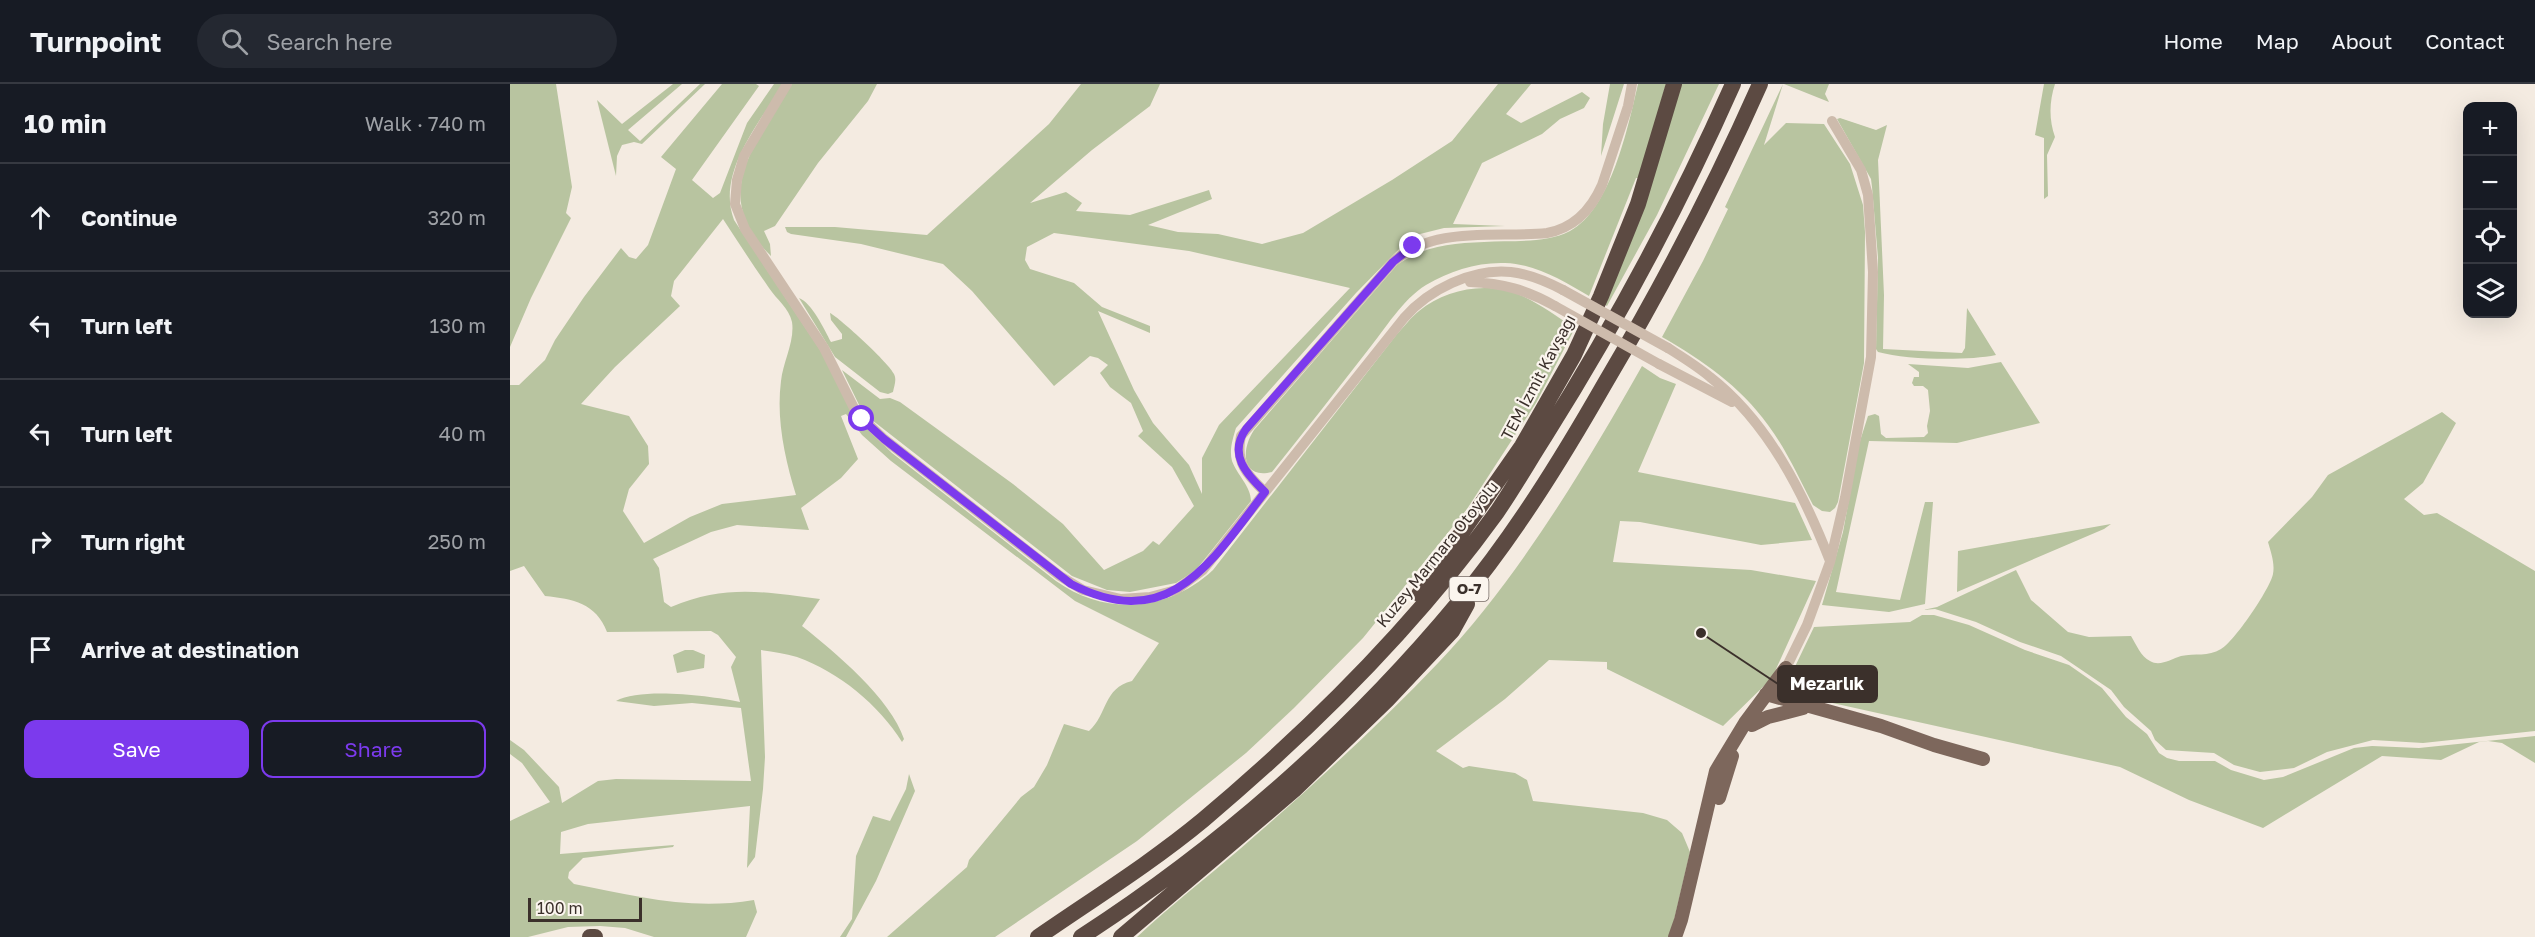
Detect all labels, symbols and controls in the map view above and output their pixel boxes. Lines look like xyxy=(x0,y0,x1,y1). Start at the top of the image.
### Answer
search box xyxy=(197,14,617,68)
text: Turnpoint xyxy=(30,25,161,58)
icon: search xyxy=(218,25,251,58)
text: Search here xyxy=(266,28,393,55)
text: Home xyxy=(2163,28,2223,54)
text: Map xyxy=(2256,28,2299,54)
text: About xyxy=(2332,28,2392,54)
text: Contact xyxy=(2425,28,2505,54)
map controls xyxy=(2463,102,2517,318)
button: + xyxy=(2463,102,2517,156)
text: 10 min xyxy=(24,108,106,139)
text: Walk · 740 m xyxy=(365,111,486,135)
button: − xyxy=(2463,156,2517,210)
icon: ahead xyxy=(24,201,57,234)
text: Continue xyxy=(81,204,177,231)
text: 320 m xyxy=(428,205,486,229)
button: locate xyxy=(2463,210,2517,264)
route end xyxy=(1399,232,1425,258)
button: layers xyxy=(2463,264,2517,318)
icon: left xyxy=(24,309,57,342)
street label: TEM İzmit Kavşağı xyxy=(1496,311,1580,443)
text: Turn left xyxy=(81,312,172,339)
text: 130 m xyxy=(430,313,486,337)
route start xyxy=(848,405,874,431)
icon: left xyxy=(24,417,57,450)
text: Turn left xyxy=(81,420,172,447)
text: 40 m xyxy=(439,421,486,445)
street label: Kuzey Marmara Otoyolu xyxy=(1372,477,1502,631)
icon: right xyxy=(24,525,57,558)
text: Turn right xyxy=(81,528,185,555)
text: 250 m xyxy=(428,529,486,553)
road number: O-7 xyxy=(1450,577,1488,601)
icon: arrive xyxy=(24,633,57,666)
text: Arrive at destination xyxy=(81,636,299,663)
callout: Mezarlık xyxy=(1778,666,1877,702)
text: Mezarlık xyxy=(1790,672,1865,694)
button: Save xyxy=(24,720,249,778)
button: Share xyxy=(261,720,486,778)
scale bar xyxy=(528,895,642,922)
text: 100 m xyxy=(537,898,583,918)

